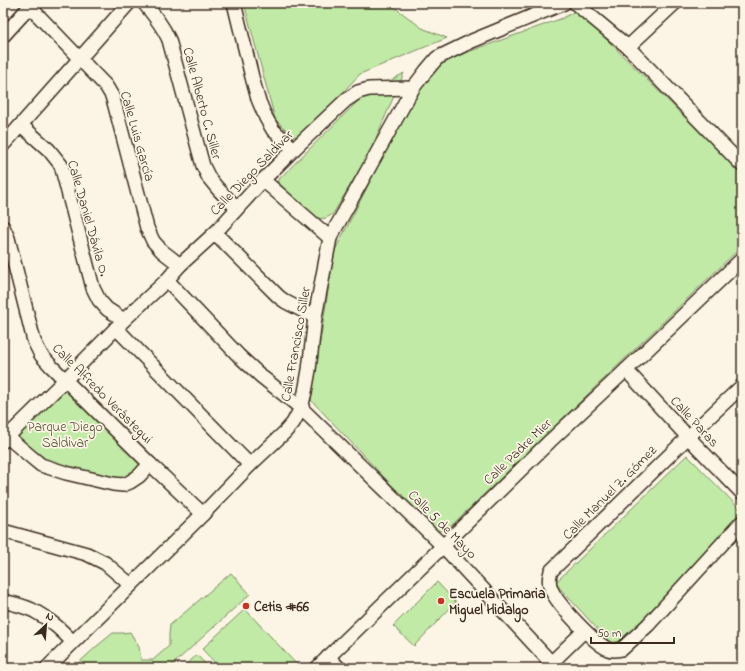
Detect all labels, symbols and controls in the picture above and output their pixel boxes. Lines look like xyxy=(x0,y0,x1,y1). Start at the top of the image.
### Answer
street label: Calle Alberto C. Siller xyxy=(177,45,227,162)
street label: Calle Luis García xyxy=(114,89,159,184)
street label: Calle Diego Saldívar xyxy=(205,125,300,221)
street label: Calle Daniel Dávila O. xyxy=(61,158,114,279)
street label: Calle Francisco Siller xyxy=(276,285,317,403)
street label: Calle Alfredo Verástegui xyxy=(46,339,157,450)
street label: Calle Paras xyxy=(665,392,723,452)
street label: Calle Padre Mier xyxy=(479,413,558,490)
park label: Parque Diego Saldivar xyxy=(27,417,103,454)
street label: Calle Manuel Z. Gómez xyxy=(558,441,662,545)
street label: Calle 5 de Mayo xyxy=(402,486,481,565)
place label: Escuela Primaria Miguel Hidalgo xyxy=(449,584,546,623)
marker: Escuela Primaria Miguel Hidalgo xyxy=(436,596,446,606)
place label: Cetis #66 xyxy=(254,597,310,618)
marker: Cetis #66 xyxy=(241,601,251,611)
north arrow xyxy=(26,605,66,645)
text: N xyxy=(43,608,57,626)
scale bar xyxy=(591,619,674,645)
text: 50 m xyxy=(597,625,621,643)

